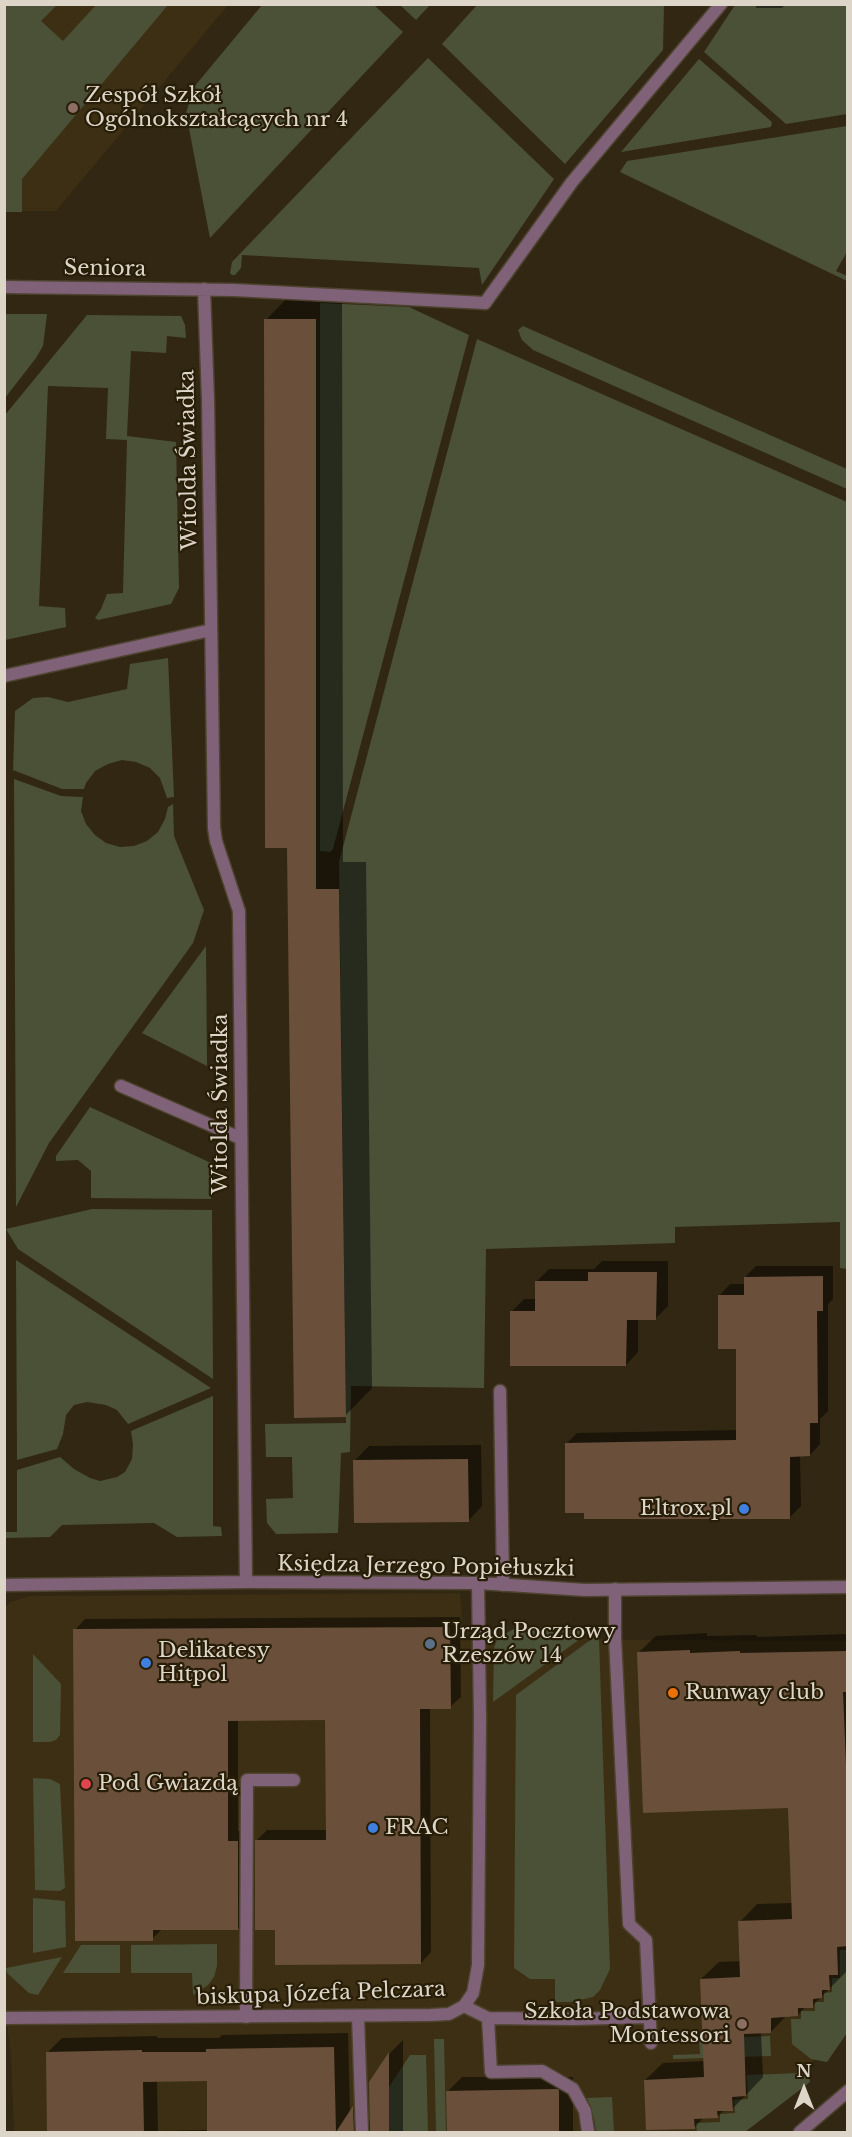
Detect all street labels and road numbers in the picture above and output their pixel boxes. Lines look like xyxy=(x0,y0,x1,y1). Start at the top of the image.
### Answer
street label: Seniora xyxy=(63,256,147,282)
street label: Witolda Świadka xyxy=(175,369,203,551)
street label: Witolda Świadka xyxy=(208,1014,234,1194)
street label: Księdza Jerzego Popiełuszki xyxy=(277,1552,575,1582)
street label: biskupa Józefa Pelczara xyxy=(196,1977,446,2011)

